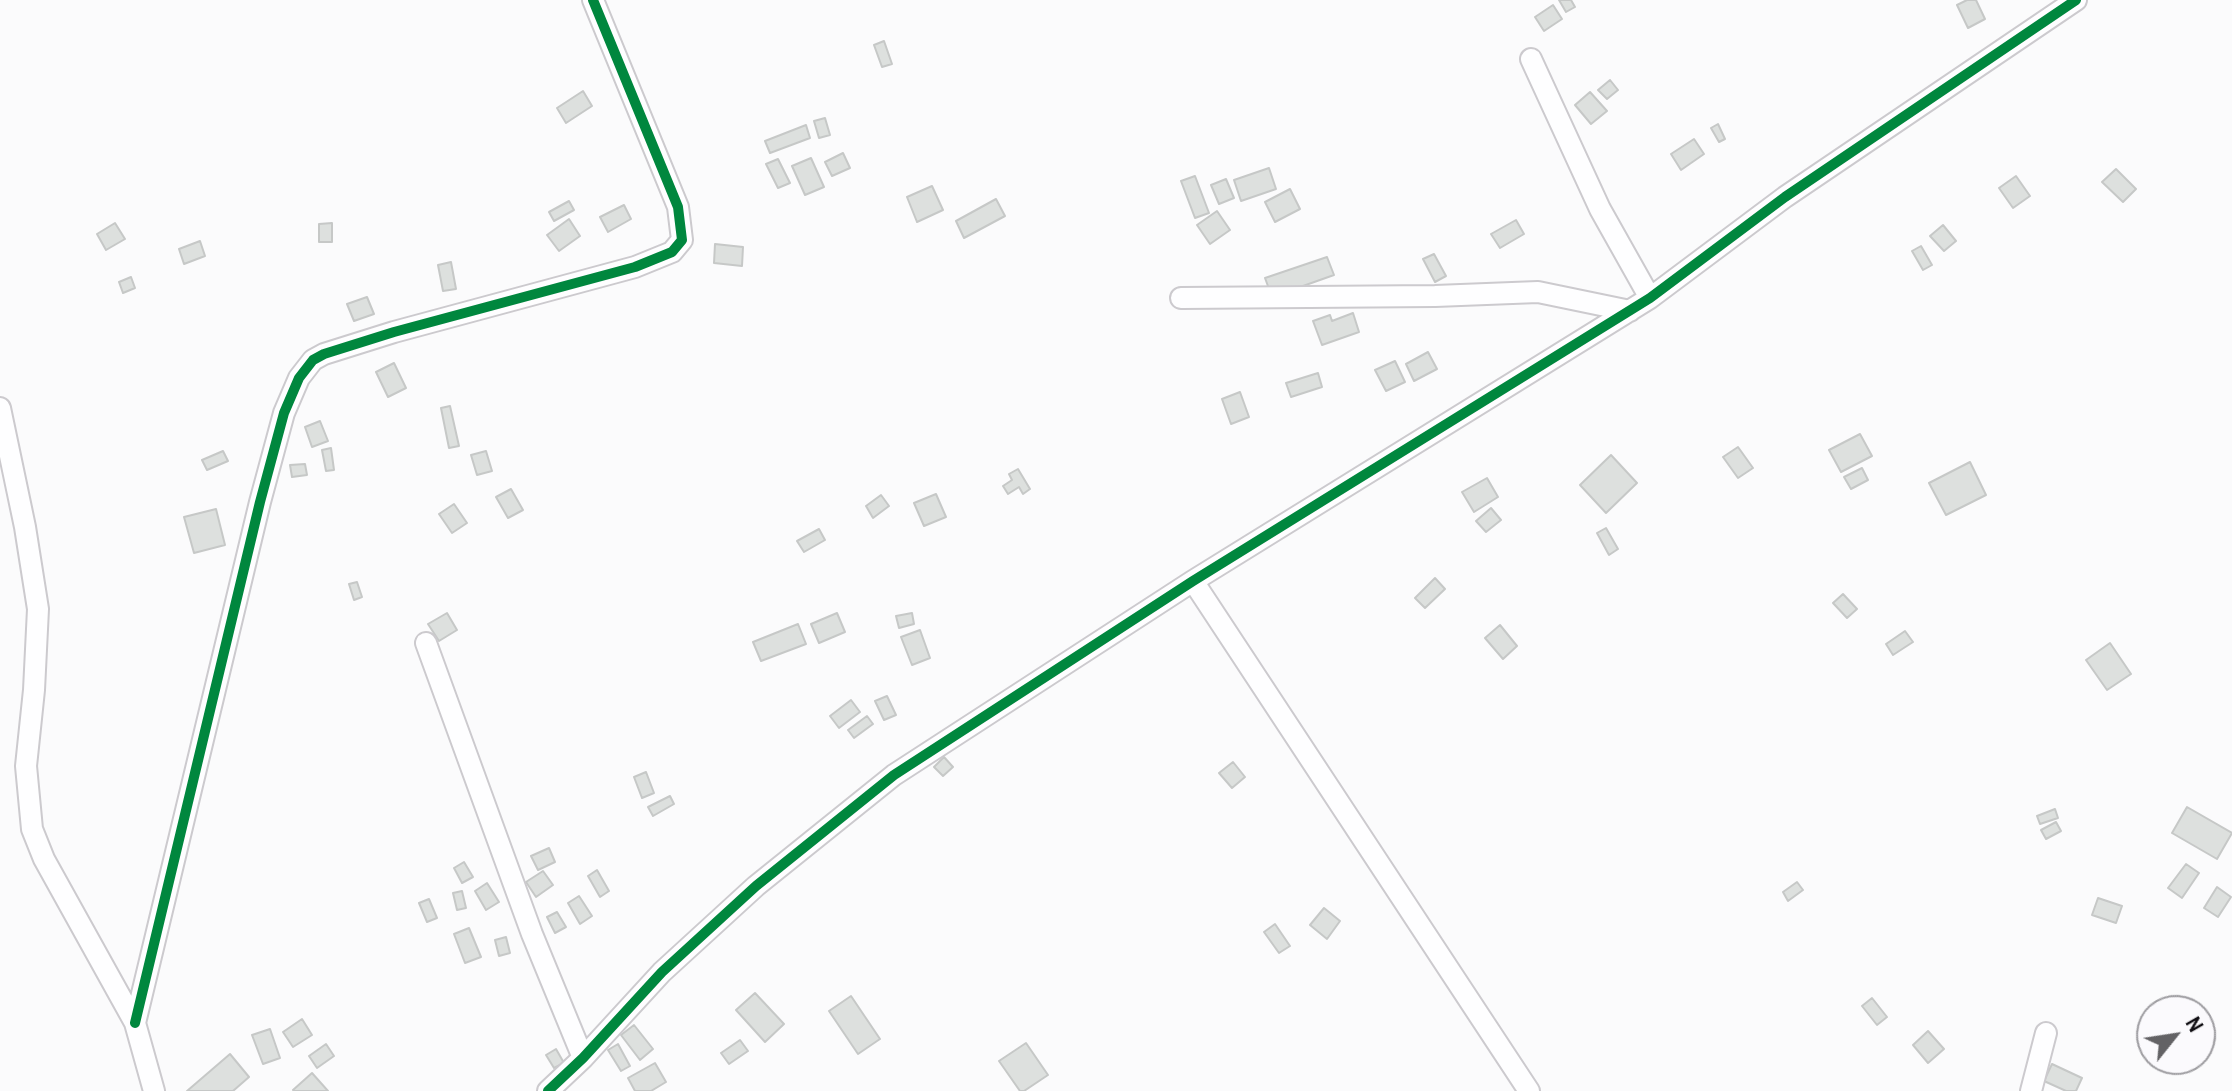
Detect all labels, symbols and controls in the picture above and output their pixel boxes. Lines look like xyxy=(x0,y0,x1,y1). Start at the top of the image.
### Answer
north arrow xyxy=(2136,995,2216,1075)
text: N xyxy=(2179,1011,2211,1037)

